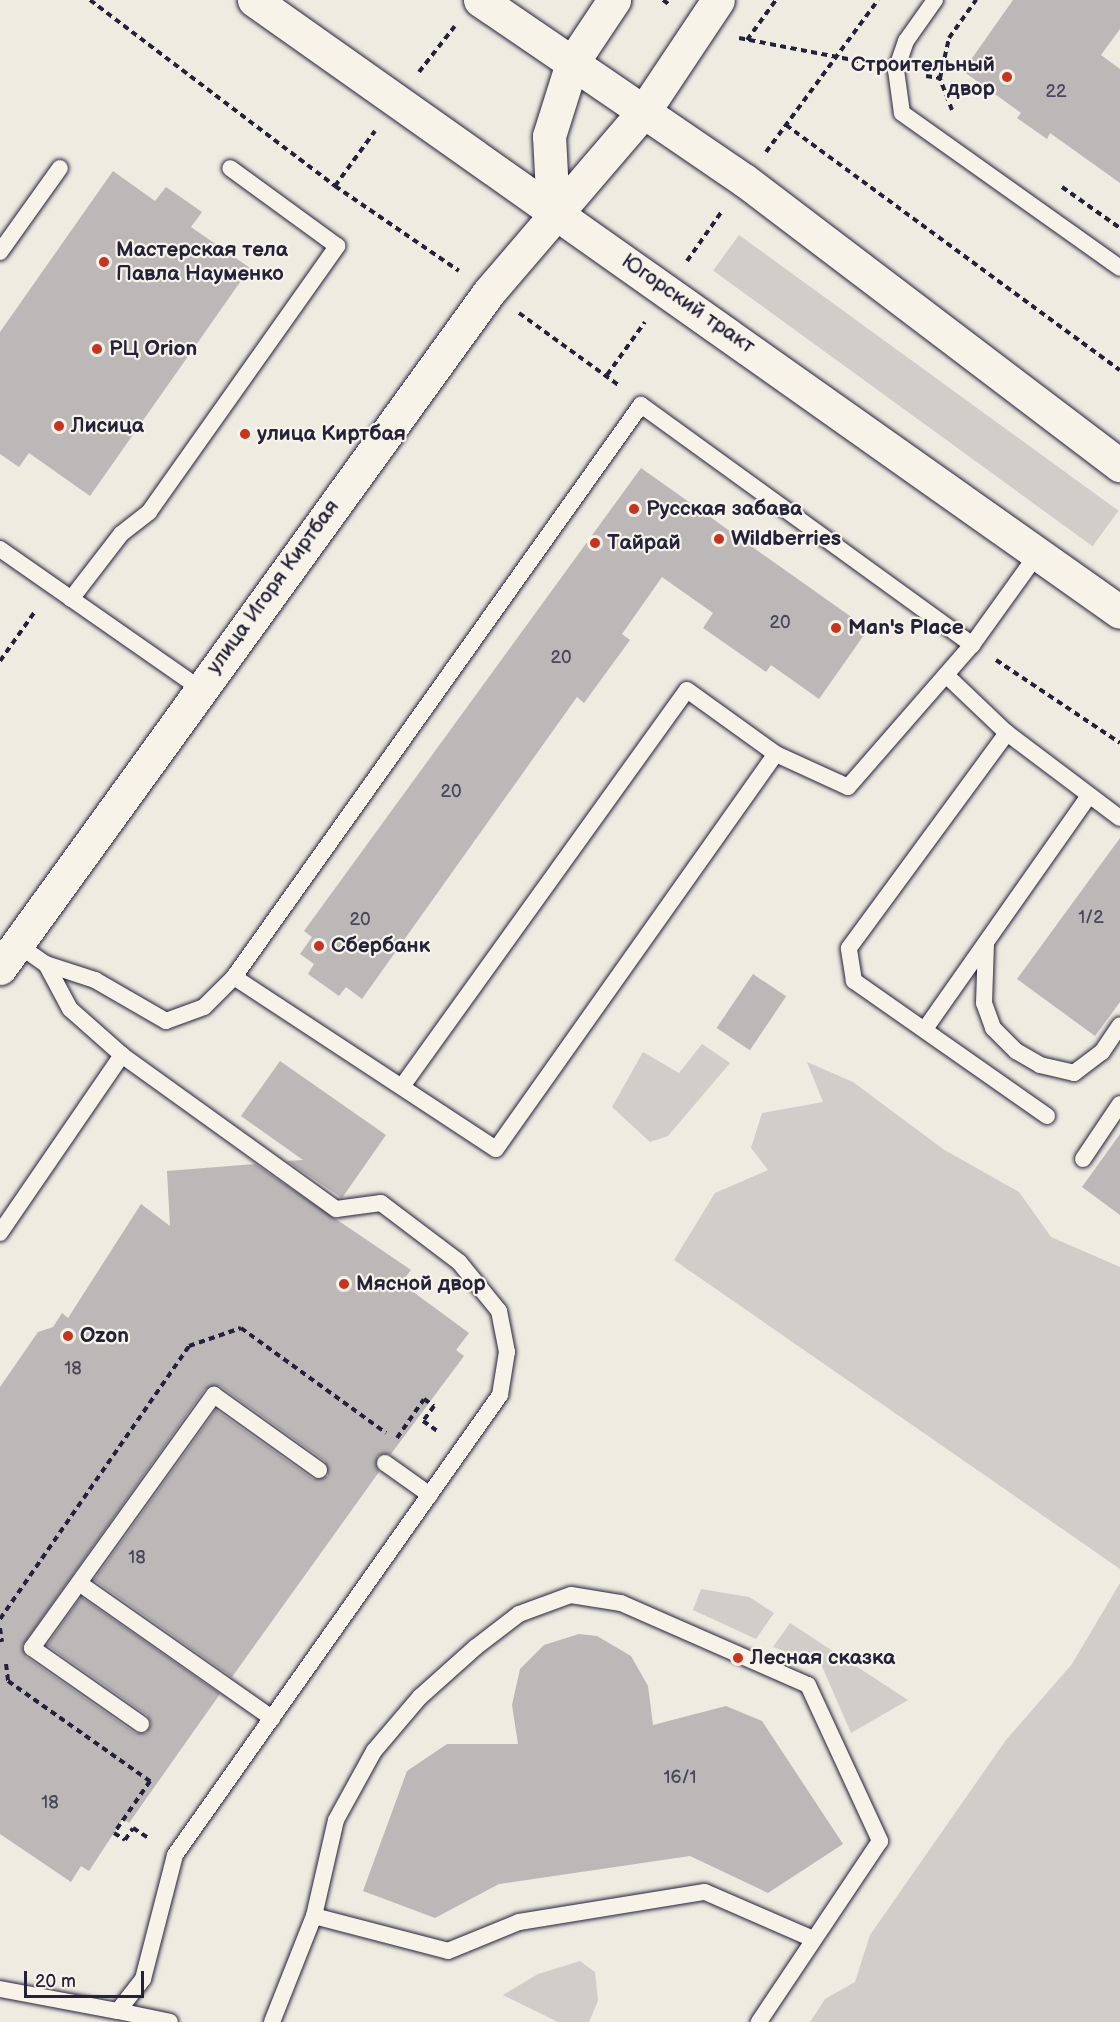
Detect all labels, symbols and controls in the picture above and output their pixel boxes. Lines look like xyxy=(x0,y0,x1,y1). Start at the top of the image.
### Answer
place label: Строительный двор xyxy=(851,52,995,102)
marker: Строительный двор xyxy=(1000,70,1014,84)
house number: 22 xyxy=(1045,81,1067,103)
place label: Мастерская тела Павла Науменко xyxy=(116,237,288,287)
street label: Югорский тракт xyxy=(617,249,759,359)
marker: Мастерская тела Павла Науменко xyxy=(97,255,111,269)
place label: РЦ Orion xyxy=(109,336,197,362)
marker: РЦ Orion xyxy=(90,342,104,356)
place label: Лисица xyxy=(71,413,144,439)
marker: Лисица xyxy=(52,419,66,433)
place label: улица Киртбая xyxy=(257,421,406,447)
marker: улица Киртбая xyxy=(238,427,252,441)
street label: улица Игоря Киртбая xyxy=(201,495,345,679)
place label: Русская забава xyxy=(646,496,802,522)
marker: Русская забава xyxy=(627,502,641,516)
place label: Wildberries xyxy=(731,526,841,552)
place label: Тайрай xyxy=(607,530,681,556)
marker: Wildberries xyxy=(712,532,726,546)
marker: Тайрай xyxy=(588,536,602,550)
house number: 20 xyxy=(769,612,791,634)
place label: Man's Place xyxy=(848,615,964,641)
marker: Man's Place xyxy=(829,621,843,635)
house number: 20 xyxy=(550,647,572,669)
house number: 20 xyxy=(440,781,462,803)
house number: 1/2 xyxy=(1078,907,1104,929)
house number: 20 xyxy=(349,909,371,931)
place label: Сбербанк xyxy=(331,933,430,959)
marker: Сбербанк xyxy=(312,939,326,953)
place label: Мясной двор xyxy=(356,1271,486,1297)
marker: Мясной двор xyxy=(337,1277,351,1291)
place label: Ozon xyxy=(80,1323,129,1349)
marker: Ozon xyxy=(61,1329,75,1343)
house number: 18 xyxy=(64,1358,82,1380)
house number: 18 xyxy=(128,1547,146,1569)
place label: Лесная сказка xyxy=(750,1645,895,1671)
marker: Лесная сказка xyxy=(731,1651,745,1665)
house number: 16/1 xyxy=(663,1767,697,1789)
house number: 18 xyxy=(41,1792,59,1814)
scale bar xyxy=(27,1959,147,1997)
text: 20 m xyxy=(35,1971,76,1992)

